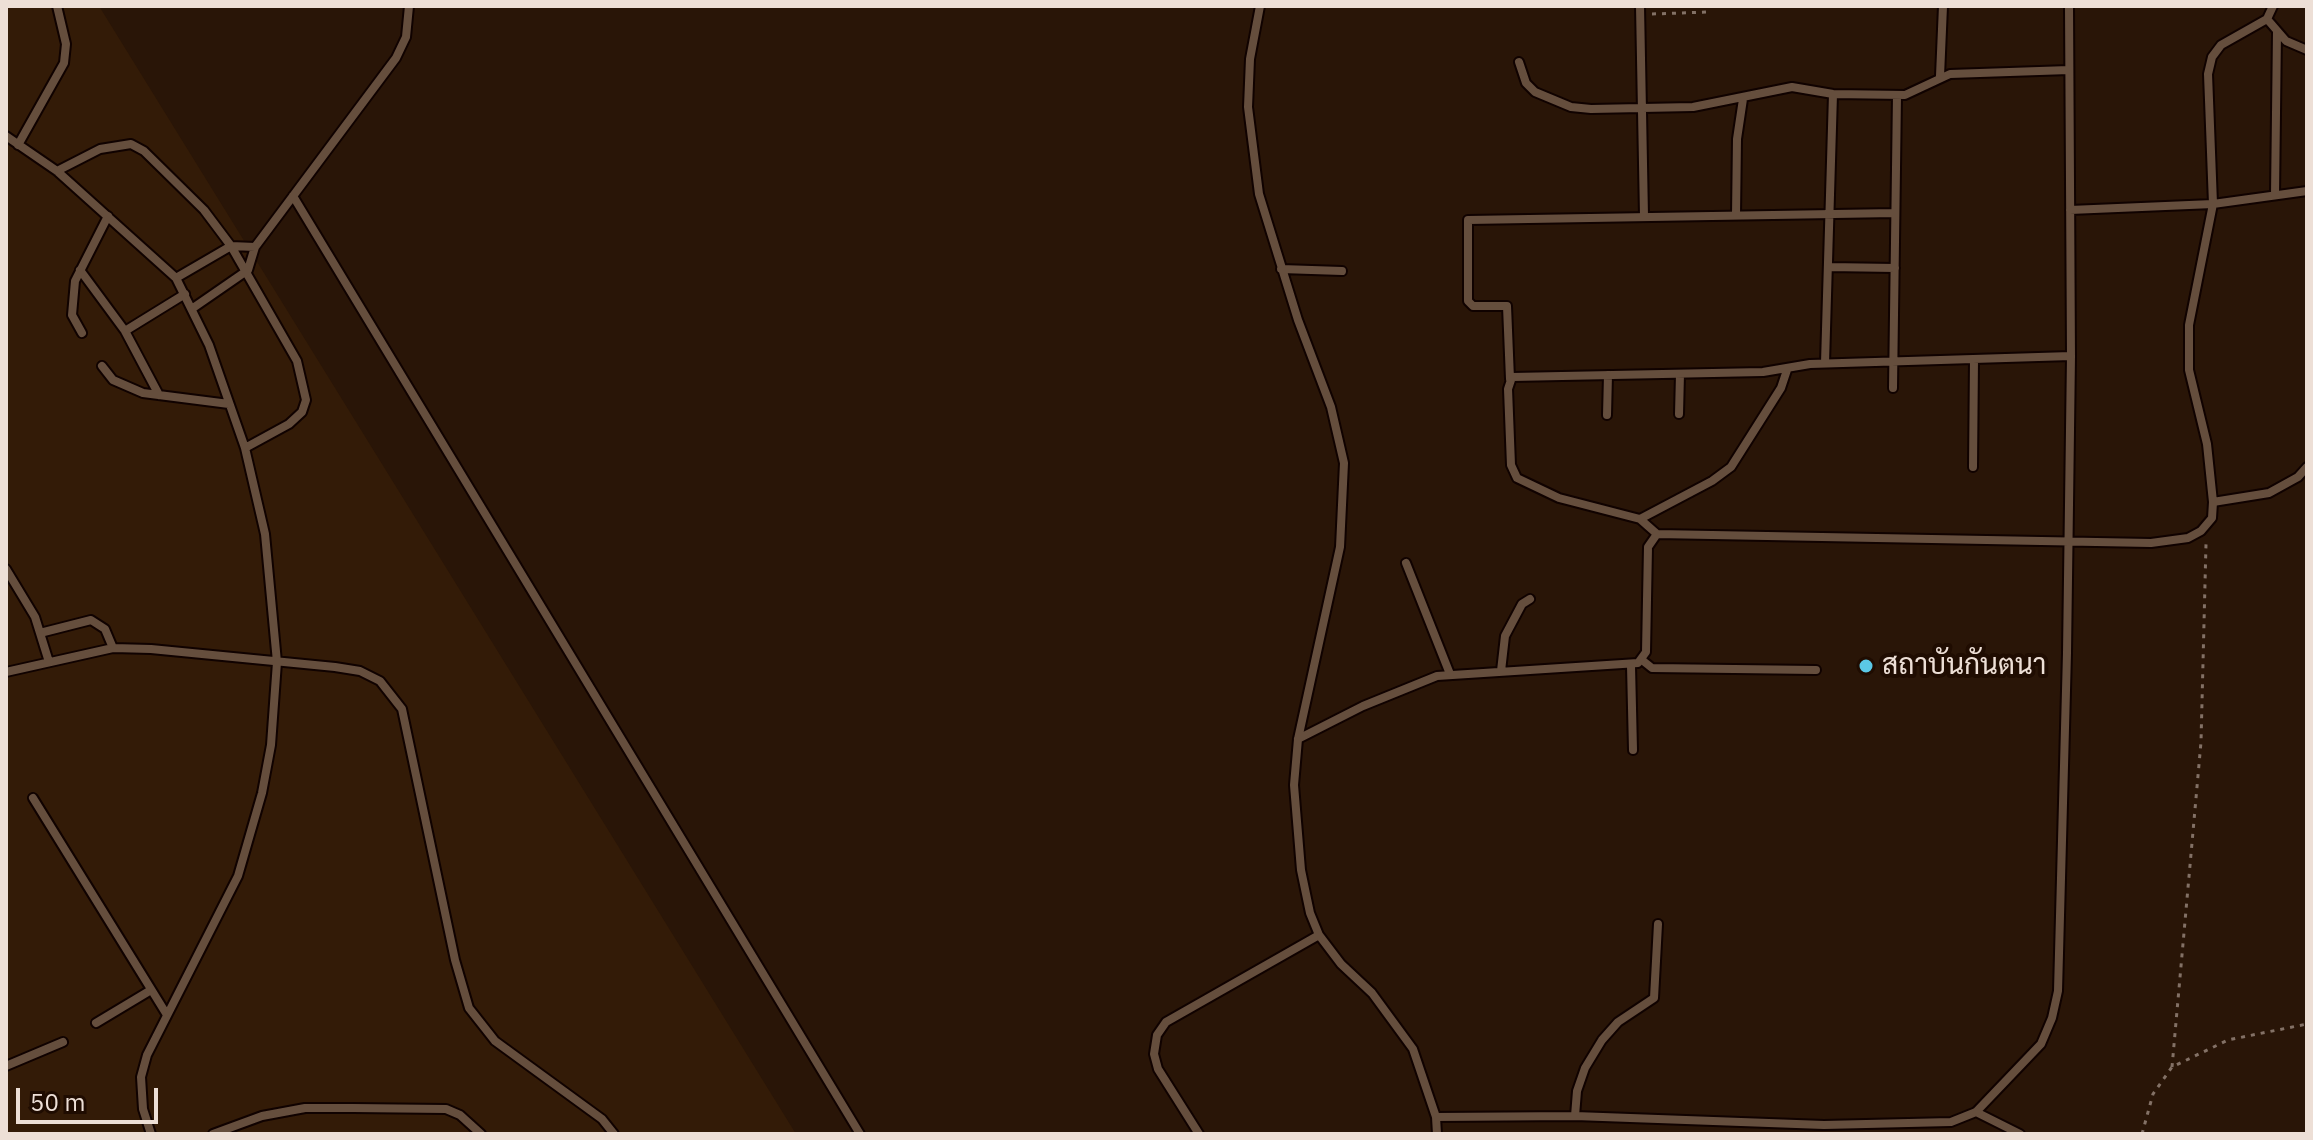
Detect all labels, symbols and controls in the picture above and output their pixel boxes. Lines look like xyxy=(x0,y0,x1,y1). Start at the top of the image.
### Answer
place label: สถาบันกันตนา xyxy=(1882,649,2046,683)
marker: สถาบันกันตนา xyxy=(1857,657,1875,675)
scale bar xyxy=(20,1072,162,1122)
text: 50 m xyxy=(30,1086,85,1118)

